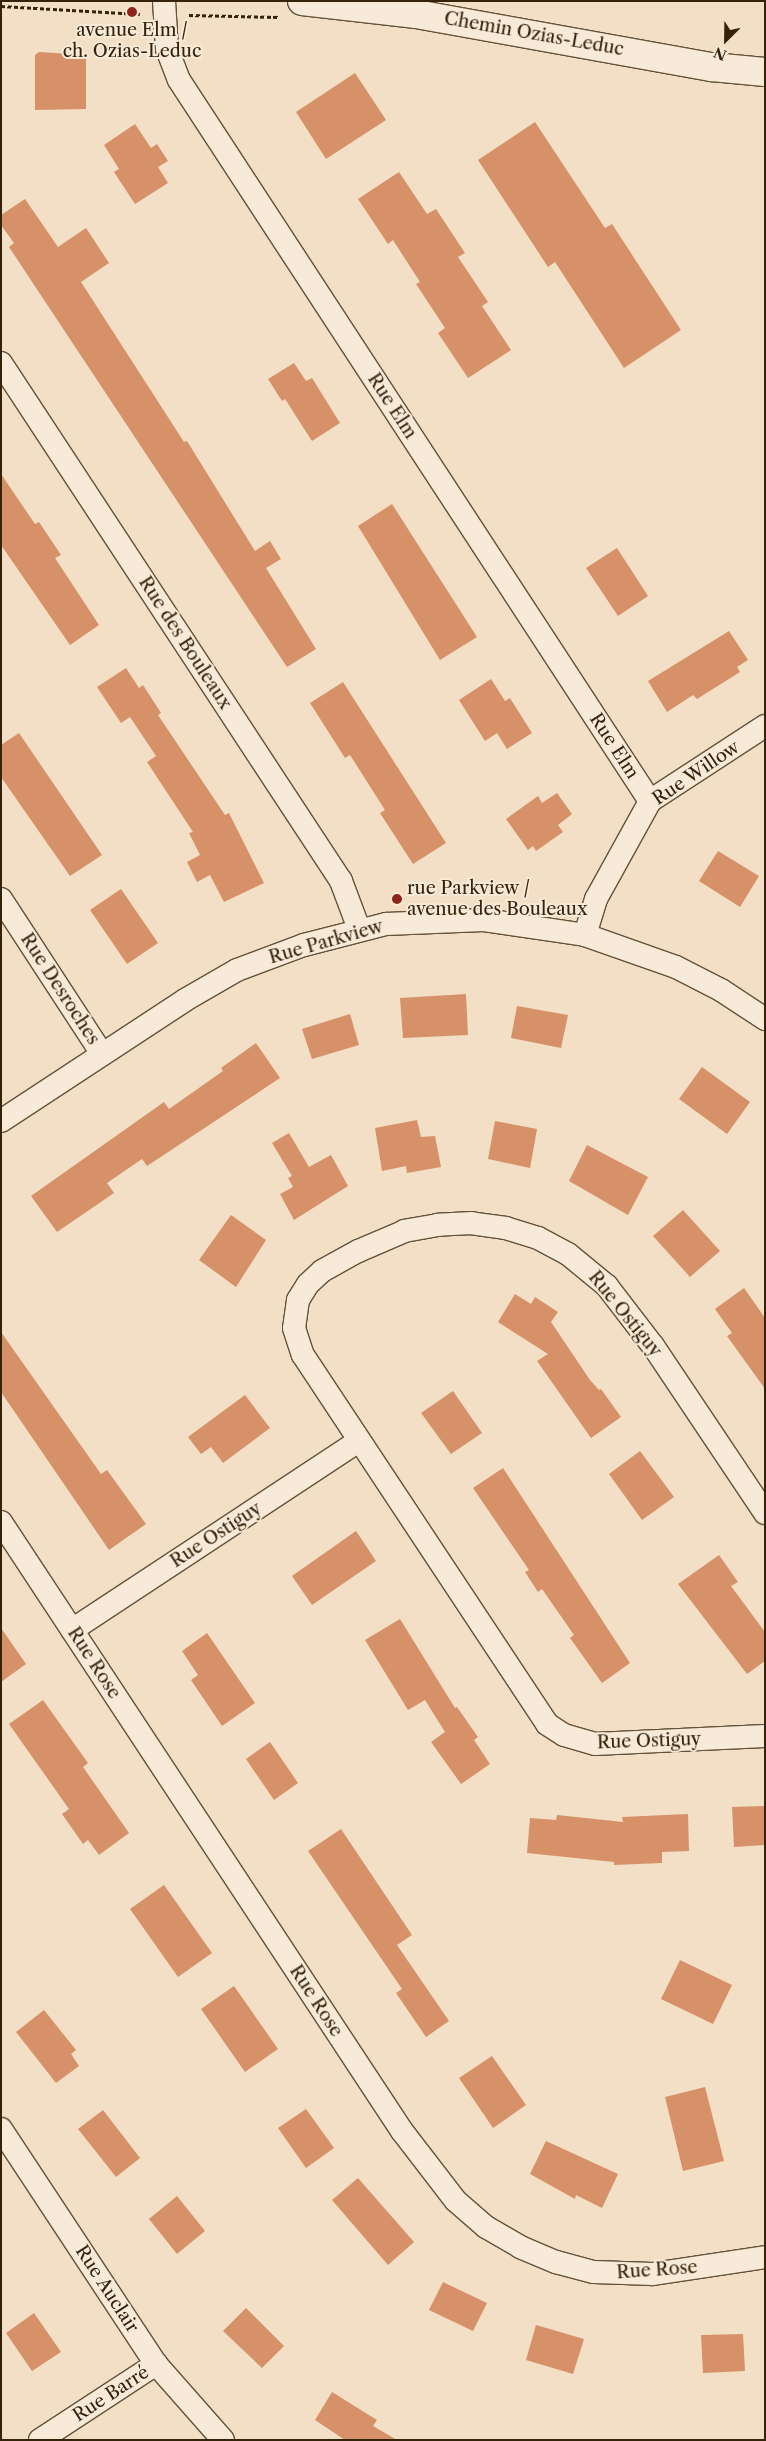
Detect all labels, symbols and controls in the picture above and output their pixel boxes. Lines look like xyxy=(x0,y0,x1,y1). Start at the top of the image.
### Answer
marker: avenue Elm / ch. Ozias-Leduc xyxy=(126,6,138,18)
street label: Chemin Ozias-Leduc xyxy=(442,8,626,60)
north arrow xyxy=(701,15,751,65)
place label: avenue Elm / ch. Ozias-Leduc xyxy=(63,20,201,62)
text: N xyxy=(711,43,729,64)
street label: Rue Elm xyxy=(363,369,421,443)
street label: Rue des Bouleaux xyxy=(134,573,236,713)
street label: Rue Elm xyxy=(585,709,643,783)
street label: Rue Willow xyxy=(648,736,744,810)
place label: rue Parkview / avenue des Bouleaux xyxy=(407,878,587,921)
marker: rue Parkview / avenue des Bouleaux xyxy=(391,893,403,905)
street label: Rue Parkview xyxy=(266,915,386,969)
street label: Rue Desroches xyxy=(16,929,104,1049)
street label: Rue Ostiguy xyxy=(584,1267,666,1361)
street label: Rue Ostiguy xyxy=(166,1498,266,1572)
street label: Rue Rose xyxy=(63,1623,125,1703)
street label: Rue Ostiguy xyxy=(597,1728,701,1754)
street label: Rue Rose xyxy=(285,1961,347,2041)
street label: Rue Auclair xyxy=(71,2241,143,2337)
street label: Rue Rose xyxy=(616,2256,698,2284)
street label: Rue Barré xyxy=(69,2361,153,2427)

